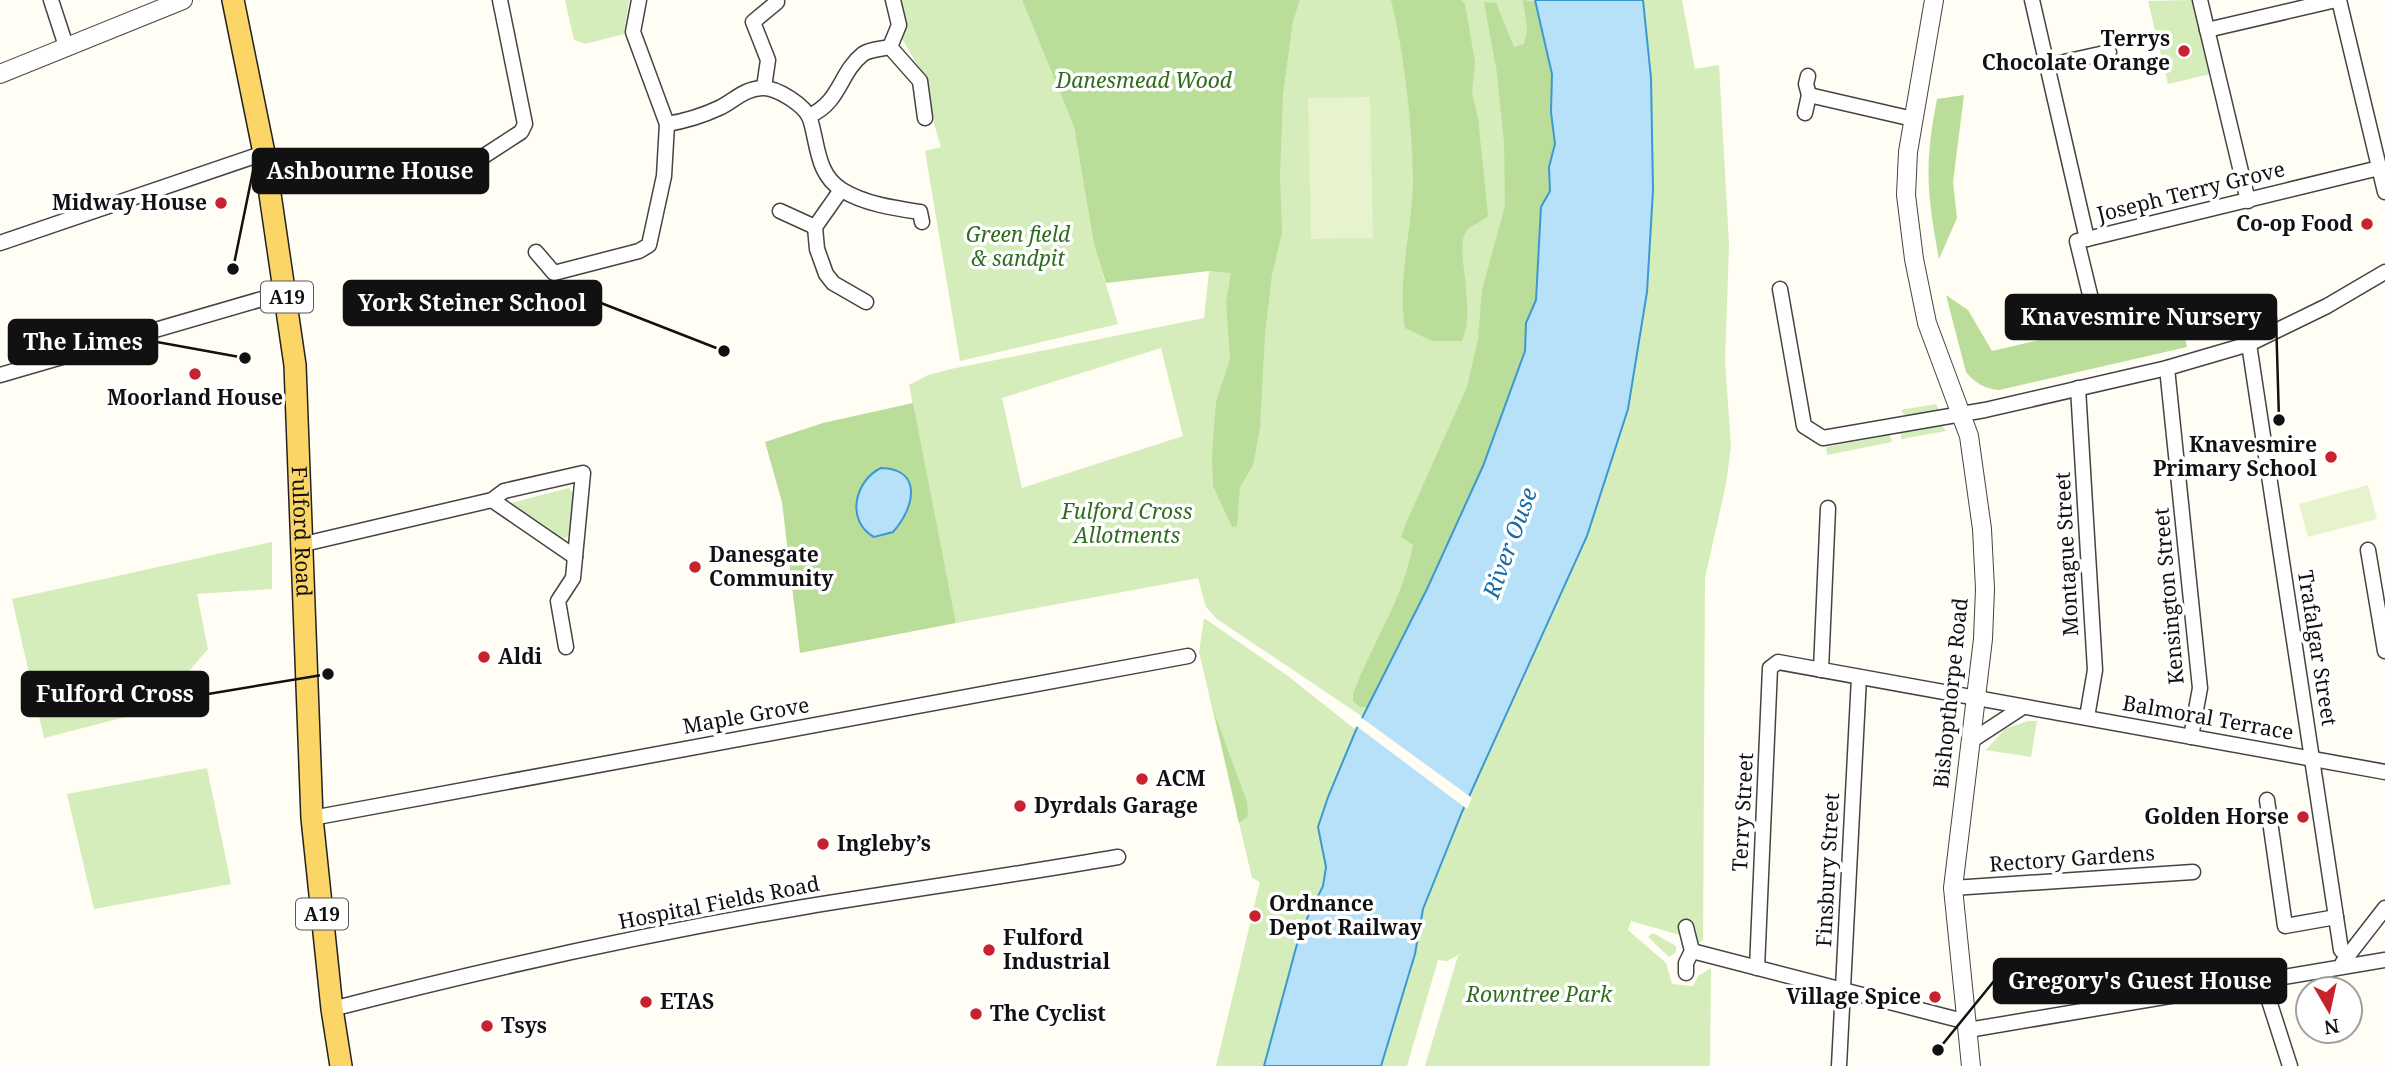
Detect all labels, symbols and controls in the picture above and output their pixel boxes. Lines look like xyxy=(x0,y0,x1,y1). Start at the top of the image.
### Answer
place label: Terrys Chocolate Orange xyxy=(1982,24,2170,76)
marker: Terrys Chocolate Orange xyxy=(2176,43,2192,59)
park label: Danesmead Wood xyxy=(1055,66,1233,94)
callout: Ashbourne House xyxy=(253,149,488,193)
text: Ashbourne House xyxy=(266,154,474,186)
street label: Joseph Terry Grove xyxy=(2093,154,2288,228)
place label: Midway House xyxy=(52,188,207,216)
marker: Midway House xyxy=(213,195,229,211)
place label: Co-op Food xyxy=(2236,209,2353,237)
marker: Co-op Food xyxy=(2359,216,2375,232)
park label: Green field & sandpit xyxy=(966,220,1071,272)
callout: York Steiner School xyxy=(344,281,601,325)
road number: A19 xyxy=(261,282,313,312)
text: York Steiner School xyxy=(358,286,586,318)
callout: Knavesmire Nursery xyxy=(2006,295,2276,339)
text: Knavesmire Nursery xyxy=(2020,300,2262,332)
callout: The Limes xyxy=(9,320,157,364)
text: The Limes xyxy=(23,325,143,357)
marker: Moorland House xyxy=(187,366,203,382)
place label: Moorland House xyxy=(107,383,283,411)
place label: Knavesmire Primary School xyxy=(2153,430,2318,482)
marker: Knavesmire Primary School xyxy=(2323,449,2339,465)
street label: Fulford Road xyxy=(286,465,319,598)
street label: Montague Street xyxy=(2048,471,2084,637)
water label: River Ouse xyxy=(1474,483,1544,603)
park label: Fulford Cross Allotments xyxy=(1060,497,1193,549)
street label: Kensington Street xyxy=(2146,507,2190,686)
place label: Danesgate Community xyxy=(709,540,834,592)
marker: Danesgate Community xyxy=(687,559,703,575)
street label: Trafalgar Street xyxy=(2292,568,2344,728)
street label: Bishopthorpe Road xyxy=(1926,596,1974,789)
place label: Aldi xyxy=(498,642,543,670)
marker: Aldi xyxy=(476,649,492,665)
callout: Fulford Cross xyxy=(22,672,208,716)
text: Fulford Cross xyxy=(36,677,194,709)
street label: Balmoral Terrace xyxy=(2121,688,2296,746)
street label: Maple Grove xyxy=(680,690,811,740)
street label: Terry Street xyxy=(1725,752,1759,872)
place label: ACM xyxy=(1156,764,1205,792)
marker: ACM xyxy=(1134,771,1150,787)
place label: Dyrdals Garage xyxy=(1034,791,1198,819)
street label: Finsbury Street xyxy=(1809,792,1845,948)
marker: Dyrdals Garage xyxy=(1012,798,1028,814)
place label: Golden Horse xyxy=(2144,802,2289,830)
marker: Golden Horse xyxy=(2295,809,2311,825)
place label: Ingleby’s xyxy=(837,829,931,857)
marker: Ingleby’s xyxy=(815,836,831,852)
street label: Rectory Gardens xyxy=(1988,838,2156,878)
street label: Hospital Fields Road xyxy=(616,869,822,935)
place label: Ordnance Depot Railway xyxy=(1269,889,1423,941)
road number: A19 xyxy=(296,898,348,930)
marker: Ordnance Depot Railway xyxy=(1247,908,1263,924)
place label: Fulford Industrial xyxy=(1003,923,1111,975)
marker: Fulford Industrial xyxy=(981,942,997,958)
callout: Gregory's Guest House xyxy=(1994,959,2286,1003)
text: Gregory's Guest House xyxy=(2008,964,2272,996)
north arrow xyxy=(2294,975,2364,1045)
park label: Rowntree Park xyxy=(1465,980,1613,1008)
place label: Village Spice xyxy=(1786,982,1921,1010)
place label: ETAS xyxy=(660,987,714,1015)
marker: Village Spice xyxy=(1927,989,1943,1005)
marker: ETAS xyxy=(638,994,654,1010)
place label: The Cyclist xyxy=(990,999,1106,1027)
marker: The Cyclist xyxy=(968,1006,984,1022)
place label: Tsys xyxy=(501,1011,547,1039)
text: N xyxy=(2322,1013,2341,1041)
marker: Tsys xyxy=(479,1018,495,1034)

